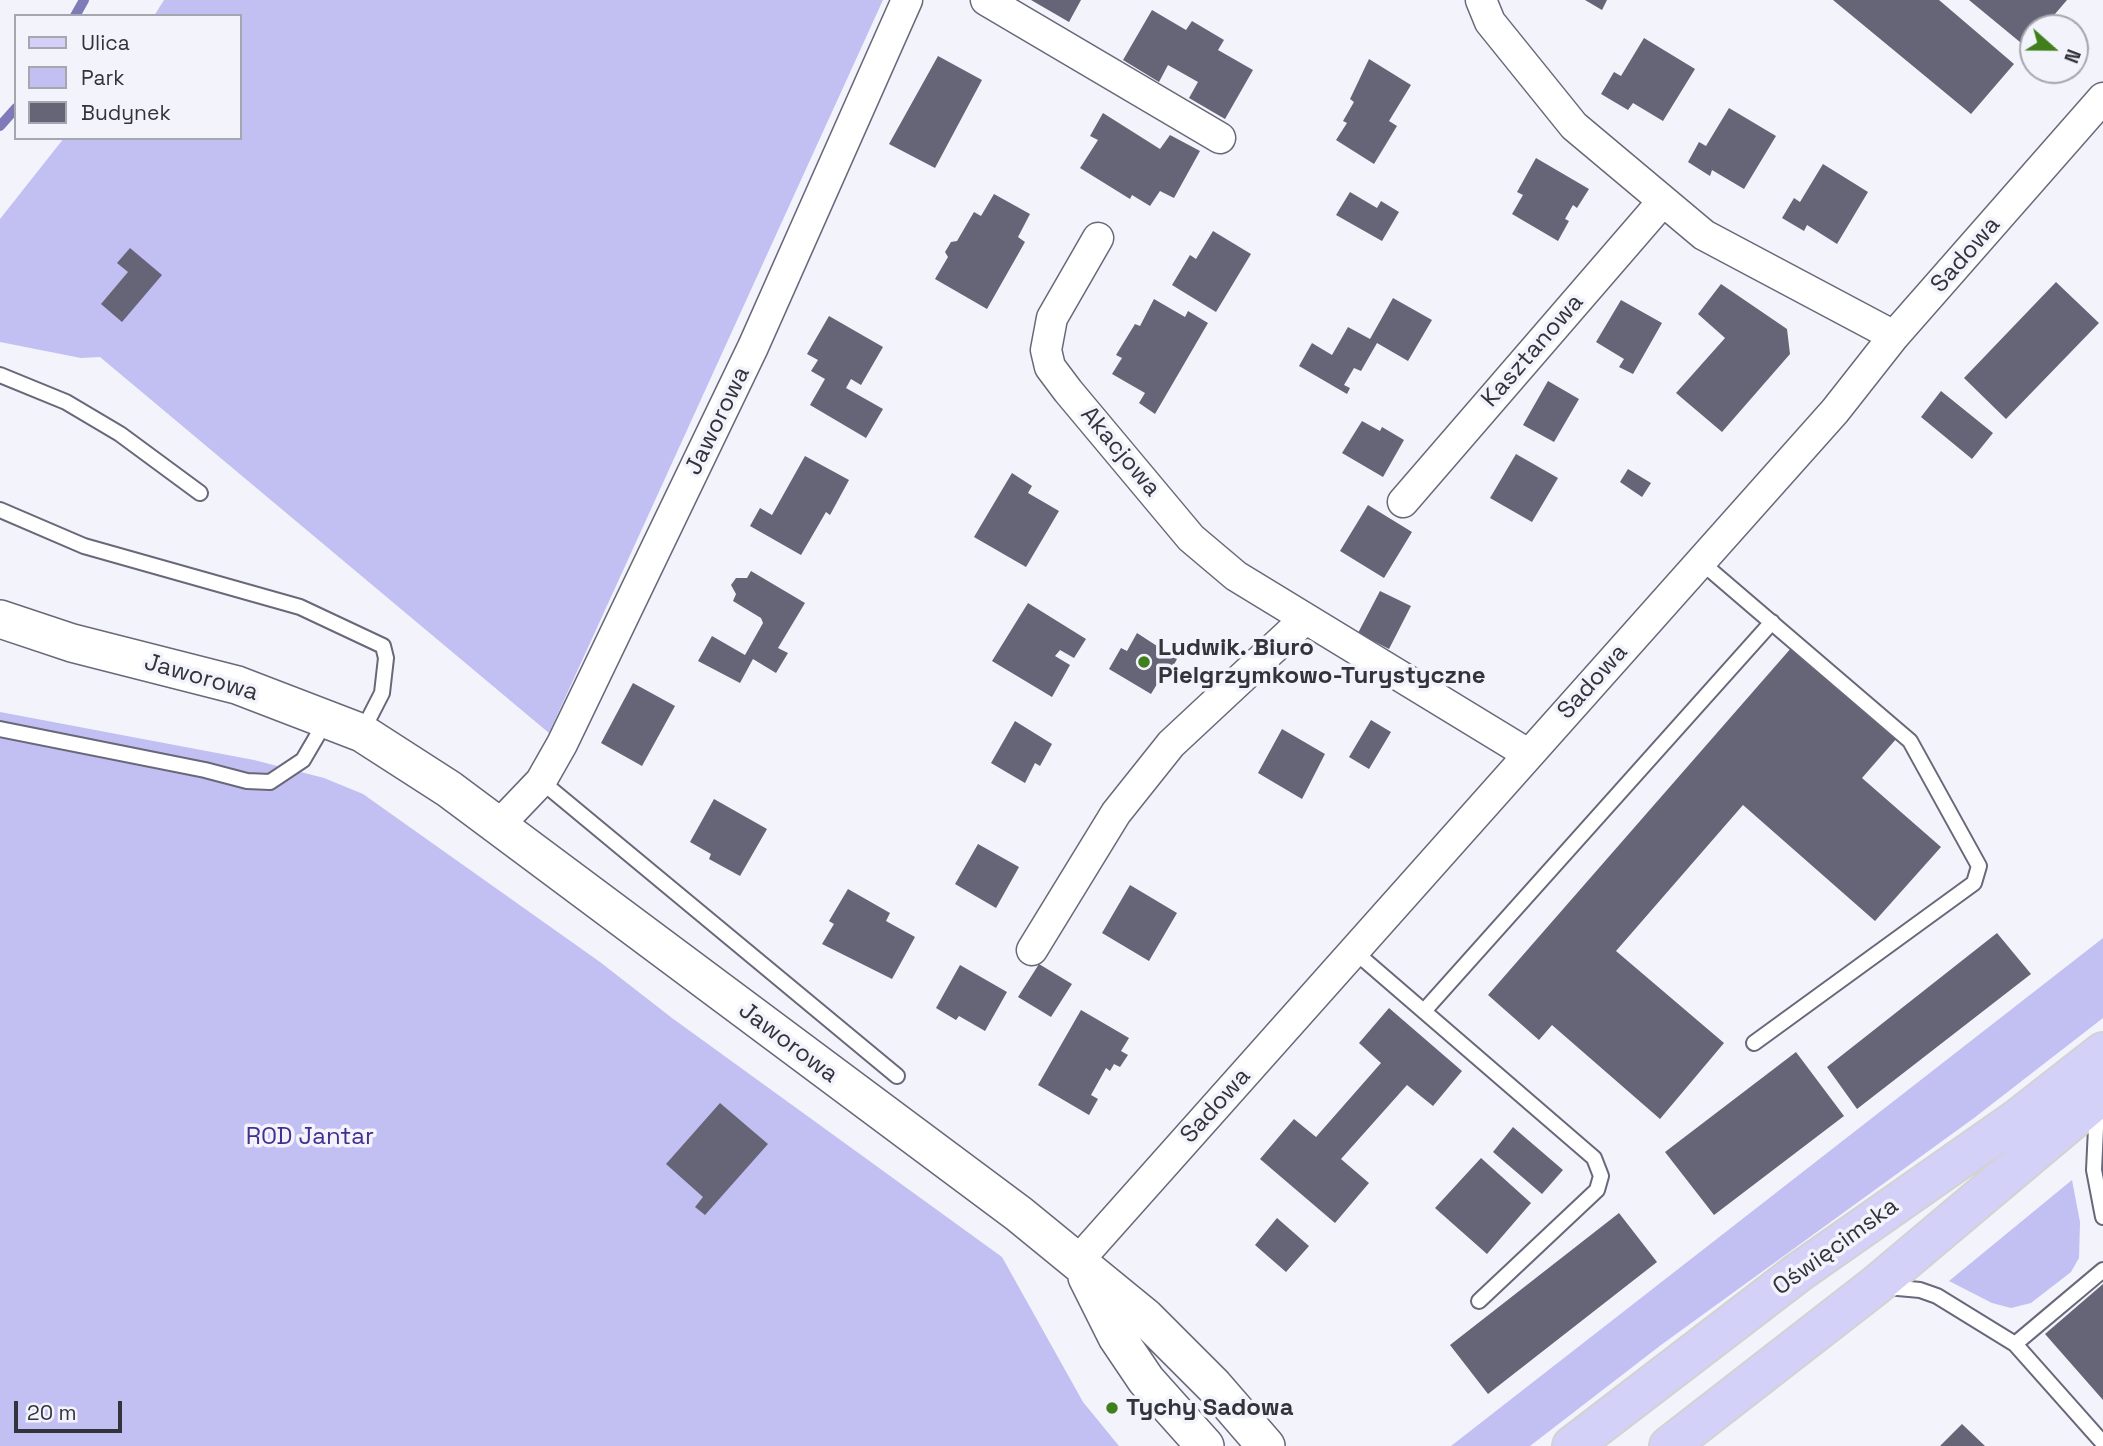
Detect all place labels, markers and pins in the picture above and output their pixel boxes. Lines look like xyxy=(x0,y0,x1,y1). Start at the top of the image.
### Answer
place label: Ludwik. Biuro Pielgrzymkowo-Turystyczne xyxy=(1158,634,1486,690)
marker: Ludwik. Biuro Pielgrzymkowo-Turystyczne xyxy=(1136,654,1152,670)
place label: Tychy Sadowa xyxy=(1126,1394,1294,1422)
marker: Tychy Sadowa xyxy=(1104,1400,1120,1416)

